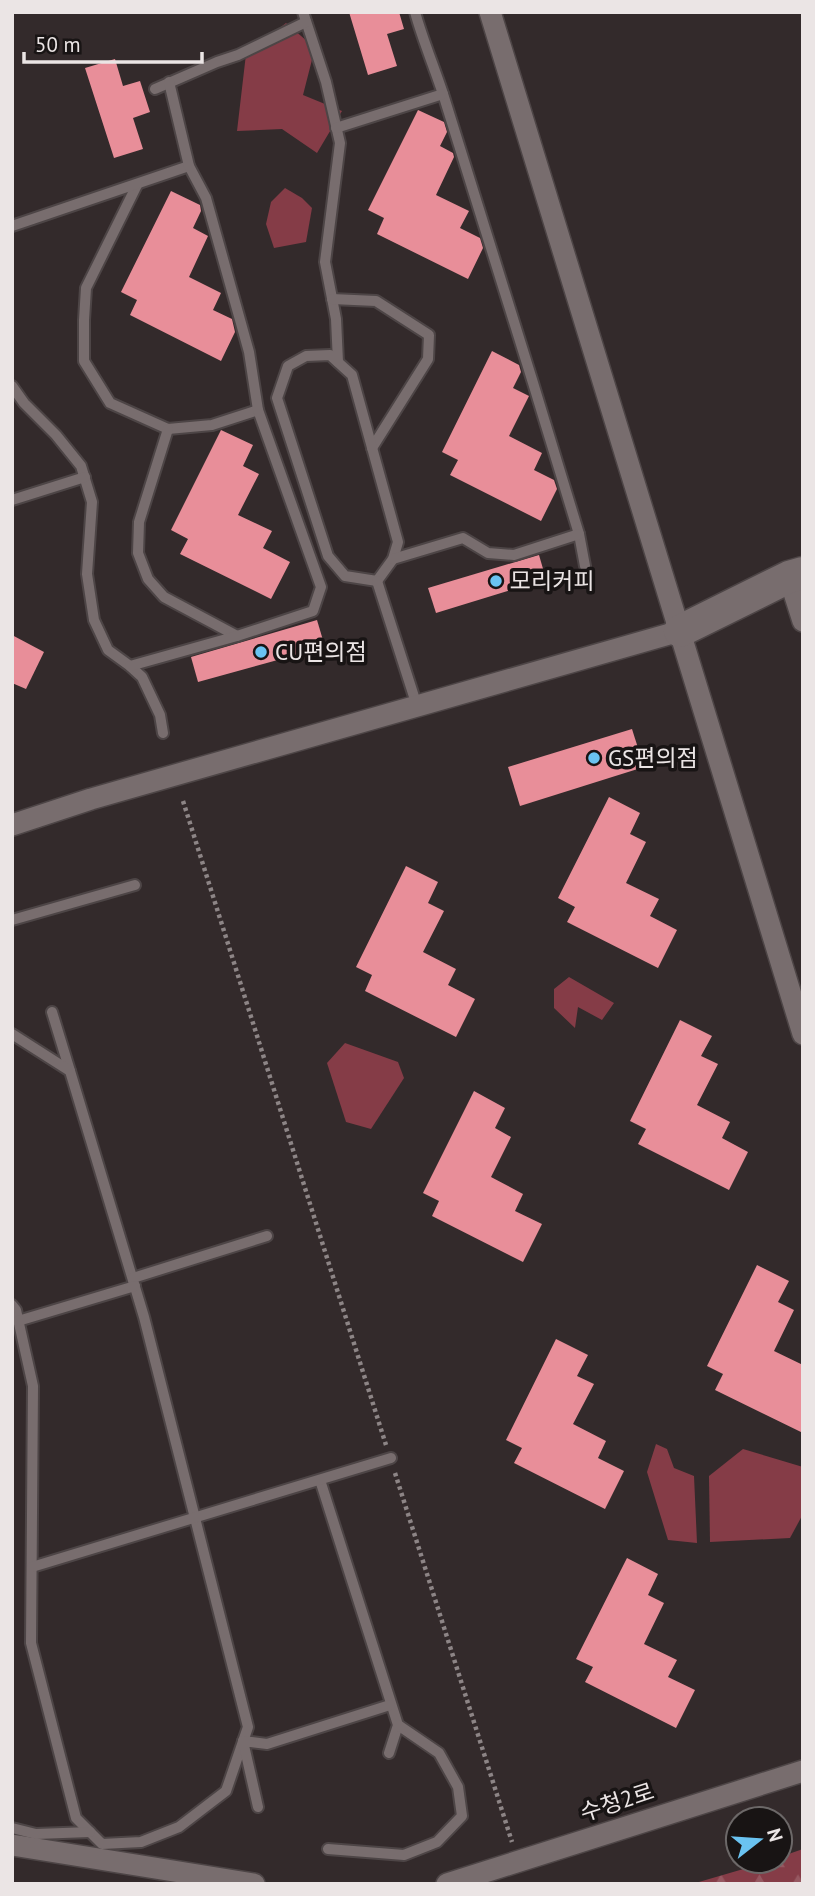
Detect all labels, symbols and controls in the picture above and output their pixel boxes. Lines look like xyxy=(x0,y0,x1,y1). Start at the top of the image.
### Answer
scale bar xyxy=(24,21,203,65)
text: 50 m xyxy=(35,31,81,58)
place label: 모리커피 xyxy=(510,566,595,595)
marker: 모리커피 xyxy=(488,573,504,589)
place label: CU편의점 xyxy=(275,637,367,666)
marker: CU편의점 xyxy=(253,644,269,660)
place label: GS편의점 xyxy=(608,743,698,772)
marker: GS편의점 xyxy=(586,750,602,766)
street label: 수청2로 xyxy=(576,1776,657,1827)
north arrow xyxy=(724,1805,794,1875)
text: N xyxy=(762,1826,789,1845)

